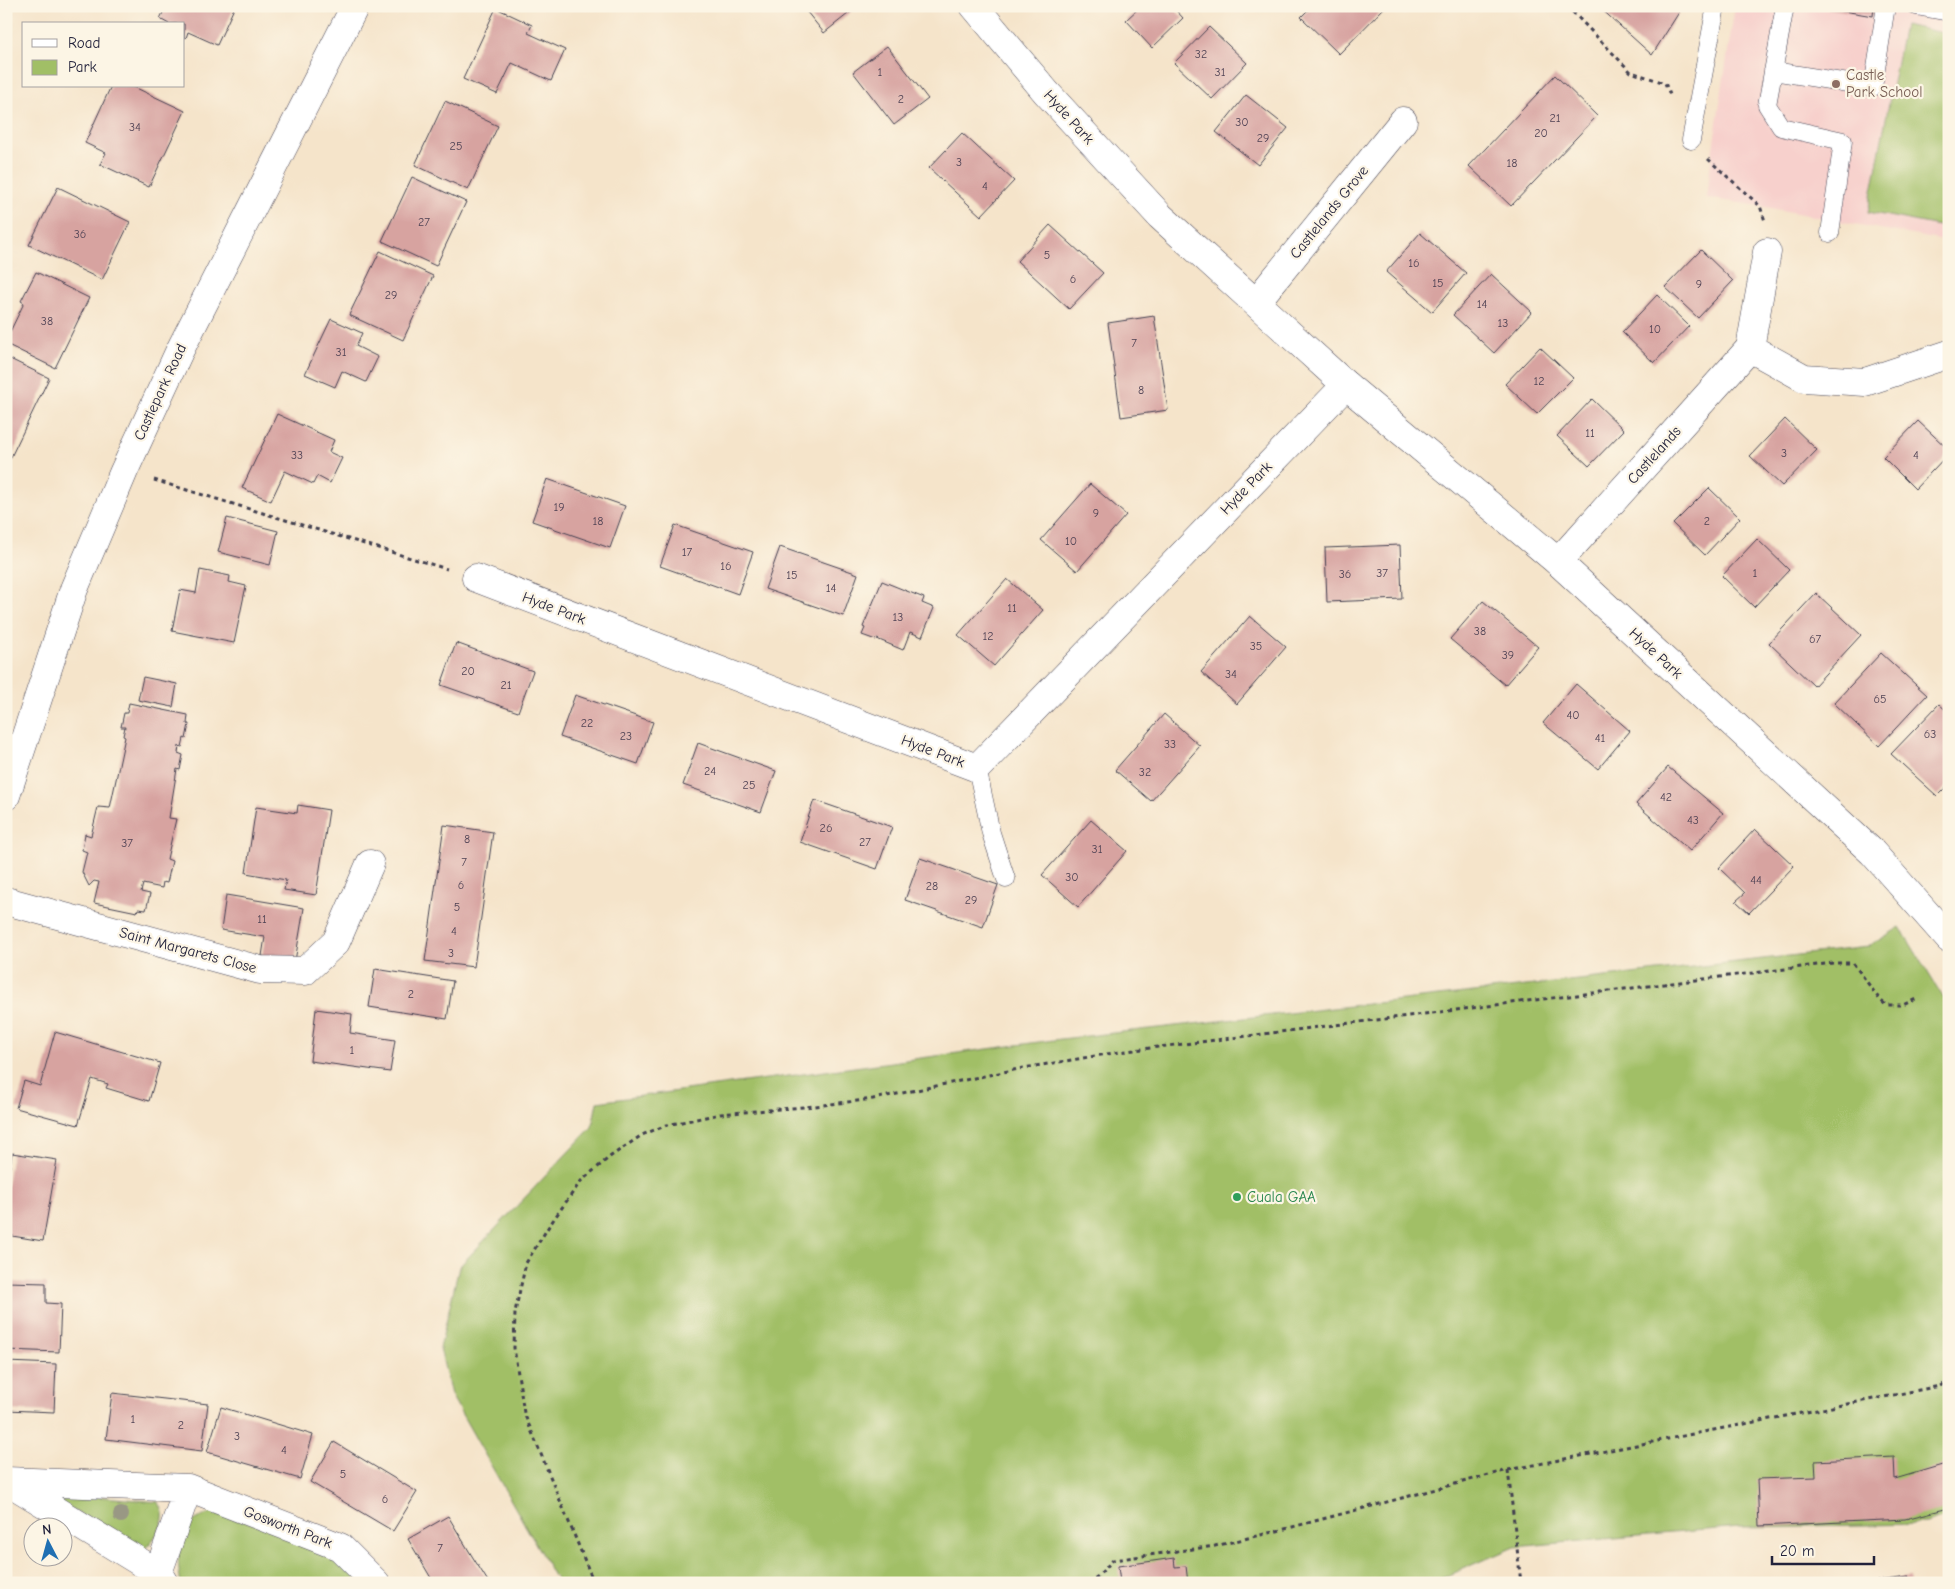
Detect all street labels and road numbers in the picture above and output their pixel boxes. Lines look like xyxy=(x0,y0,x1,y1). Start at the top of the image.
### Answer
street label: Hyde Park xyxy=(1040,86,1098,148)
street label: Castlelands Grove xyxy=(1286,161,1372,262)
street label: Castlepark Road xyxy=(130,341,190,443)
street label: Castlelands xyxy=(1623,422,1685,488)
street label: Hyde Park xyxy=(1216,457,1276,518)
street label: Hyde Park xyxy=(520,588,589,629)
street label: Hyde Park xyxy=(1626,624,1687,683)
street label: Hyde Park xyxy=(899,731,968,772)
street label: Saint Margarets Close xyxy=(117,923,259,977)
street label: Gosworth Park xyxy=(241,1502,336,1552)

